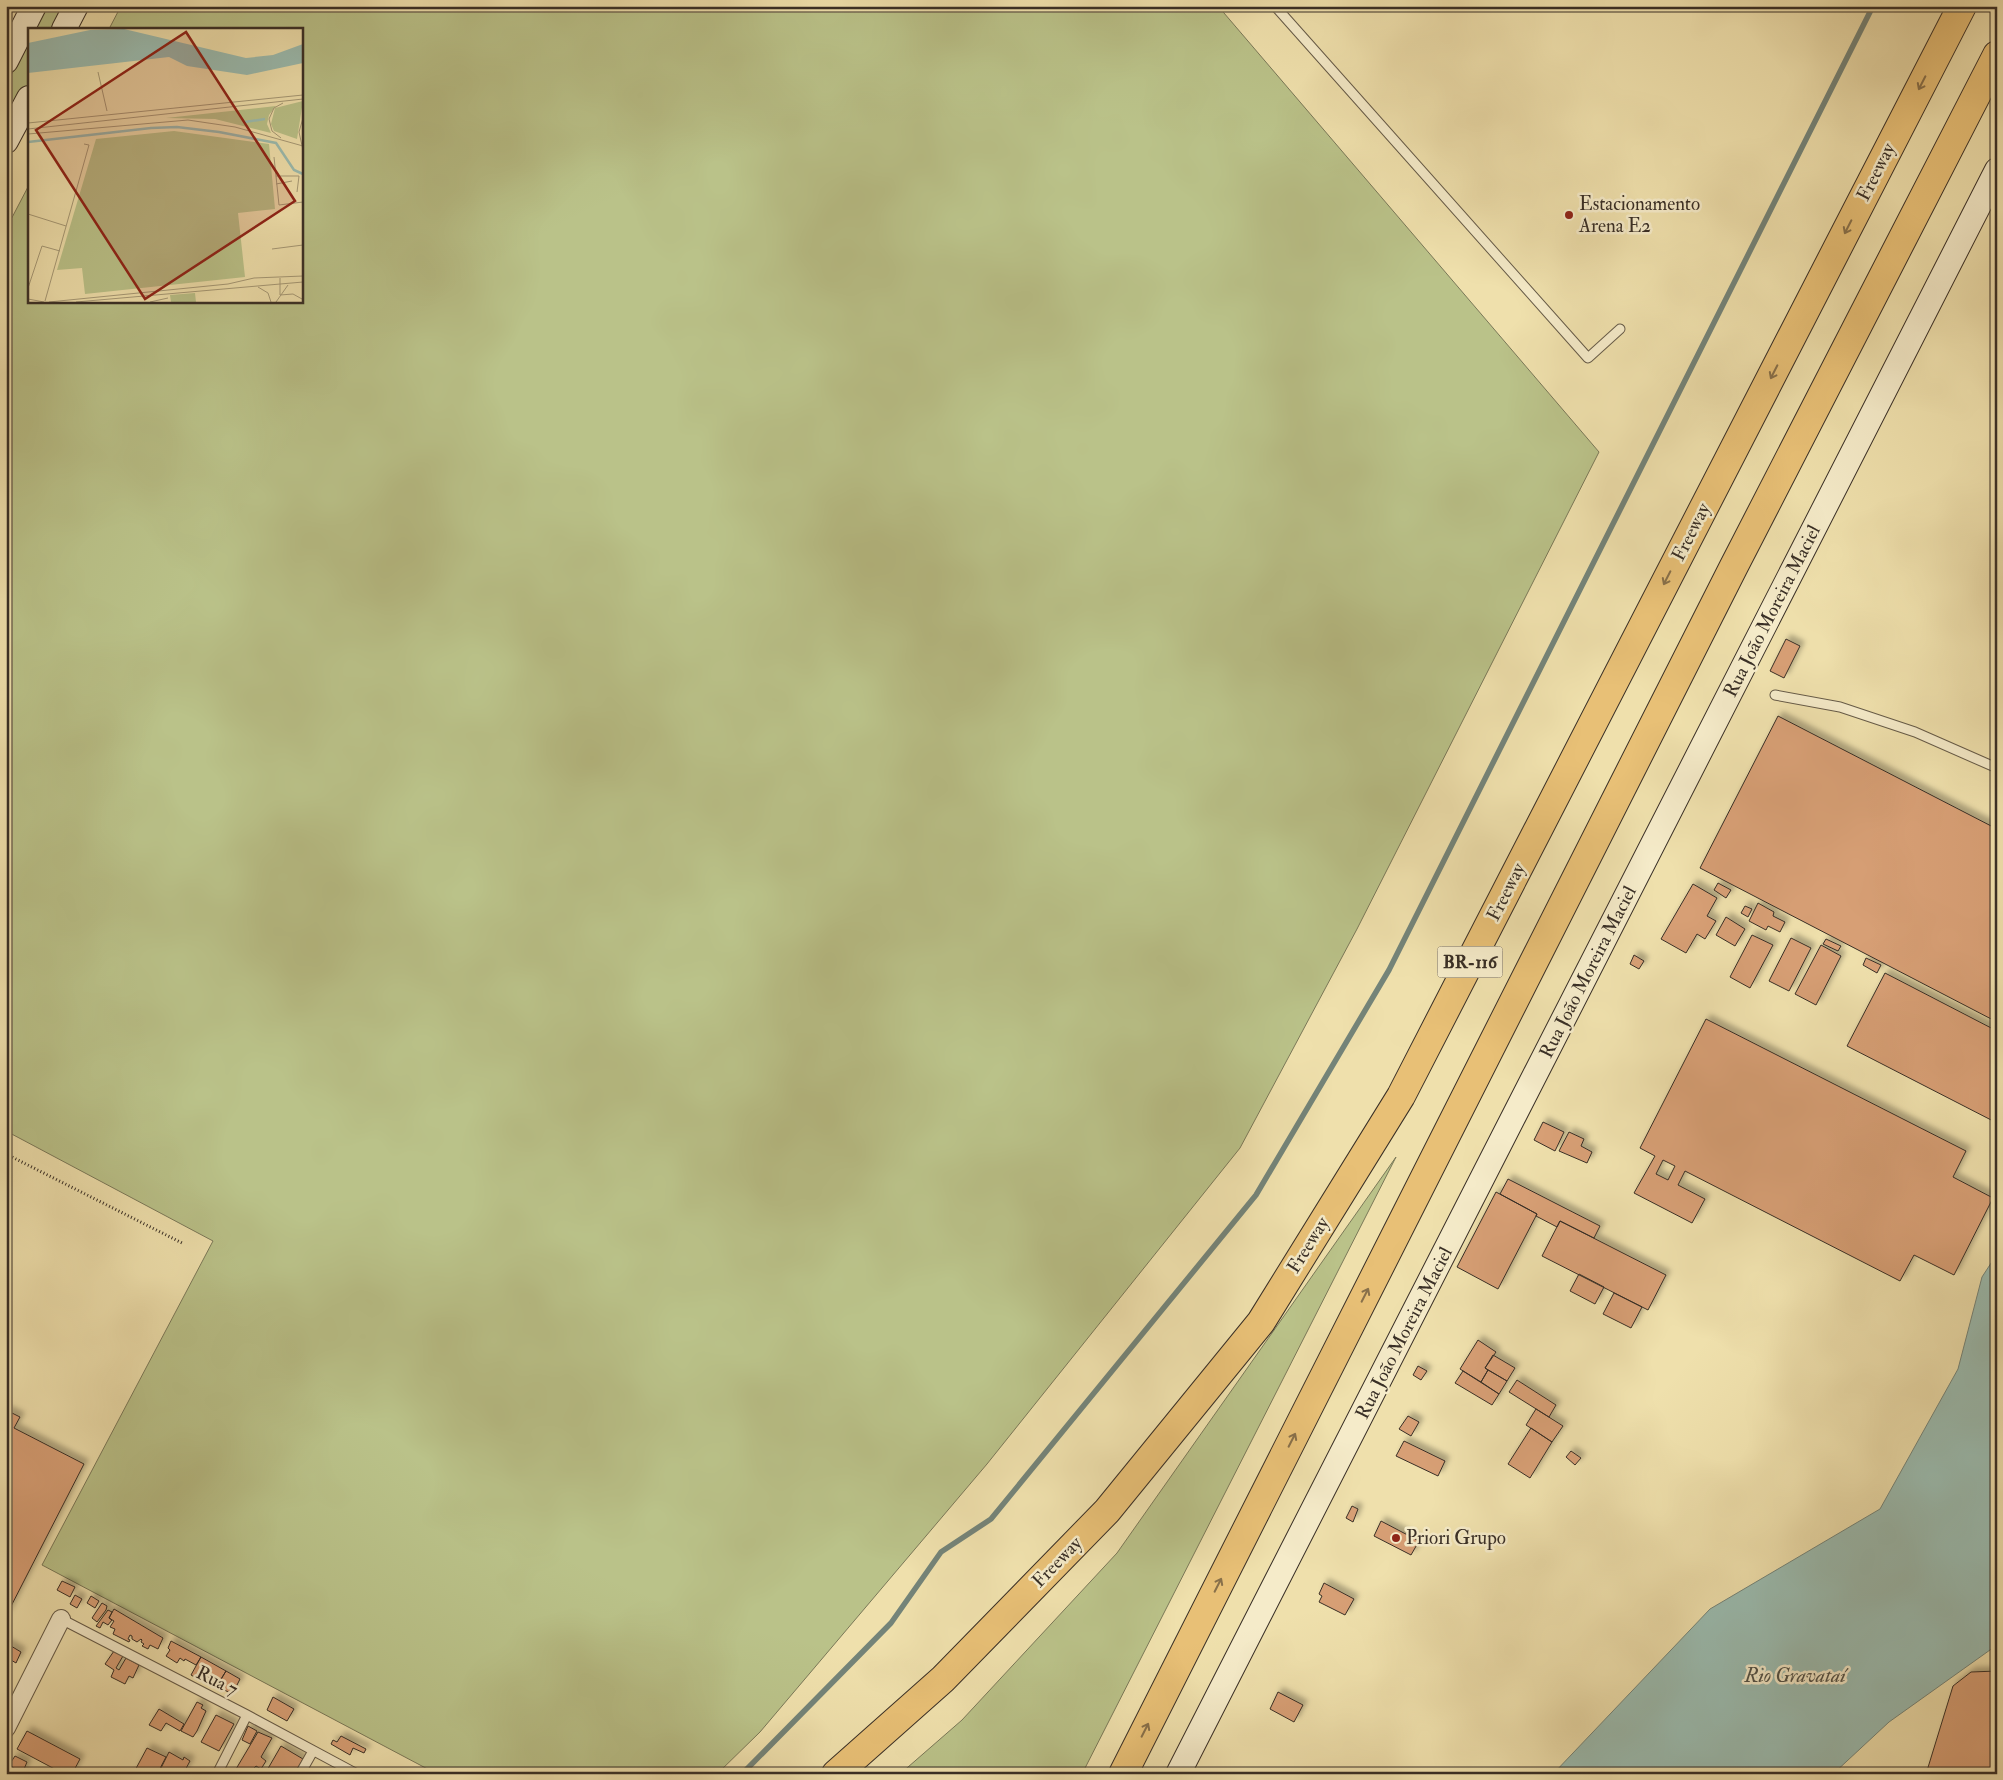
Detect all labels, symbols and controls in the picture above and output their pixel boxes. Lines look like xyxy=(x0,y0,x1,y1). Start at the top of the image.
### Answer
inset map xyxy=(28,28,302,302)
one-way arrow xyxy=(1917,75,1927,90)
street label: Freeway xyxy=(1851,138,1901,205)
place label: Estacionamento Arena E2 xyxy=(1578,192,1700,238)
marker: Estacionamento Arena E2 xyxy=(1563,209,1575,221)
one-way arrow xyxy=(1843,219,1852,234)
one-way arrow xyxy=(1769,364,1779,379)
street label: Freeway xyxy=(1666,498,1716,565)
street label: Rua João Moreira Maciel xyxy=(1718,521,1826,701)
one-way arrow xyxy=(1662,570,1671,585)
street label: Freeway xyxy=(1481,858,1531,925)
street label: Rua João Moreira Maciel xyxy=(1534,882,1642,1062)
road number: BR-116 xyxy=(1438,946,1502,978)
street label: Freeway xyxy=(1281,1212,1335,1278)
street label: Rua João Moreira Maciel xyxy=(1350,1243,1458,1423)
one-way arrow xyxy=(1361,1288,1370,1303)
one-way arrow xyxy=(1288,1433,1297,1448)
place label: Priori Grupo xyxy=(1406,1526,1506,1551)
street label: Freeway xyxy=(1027,1531,1088,1593)
marker: Priori Grupo xyxy=(1390,1532,1402,1544)
one-way arrow xyxy=(1214,1578,1223,1593)
street label: Rua 7 xyxy=(192,1660,242,1702)
water label: Rio Gravataí xyxy=(1743,1663,1849,1688)
one-way arrow xyxy=(1141,1723,1150,1738)

